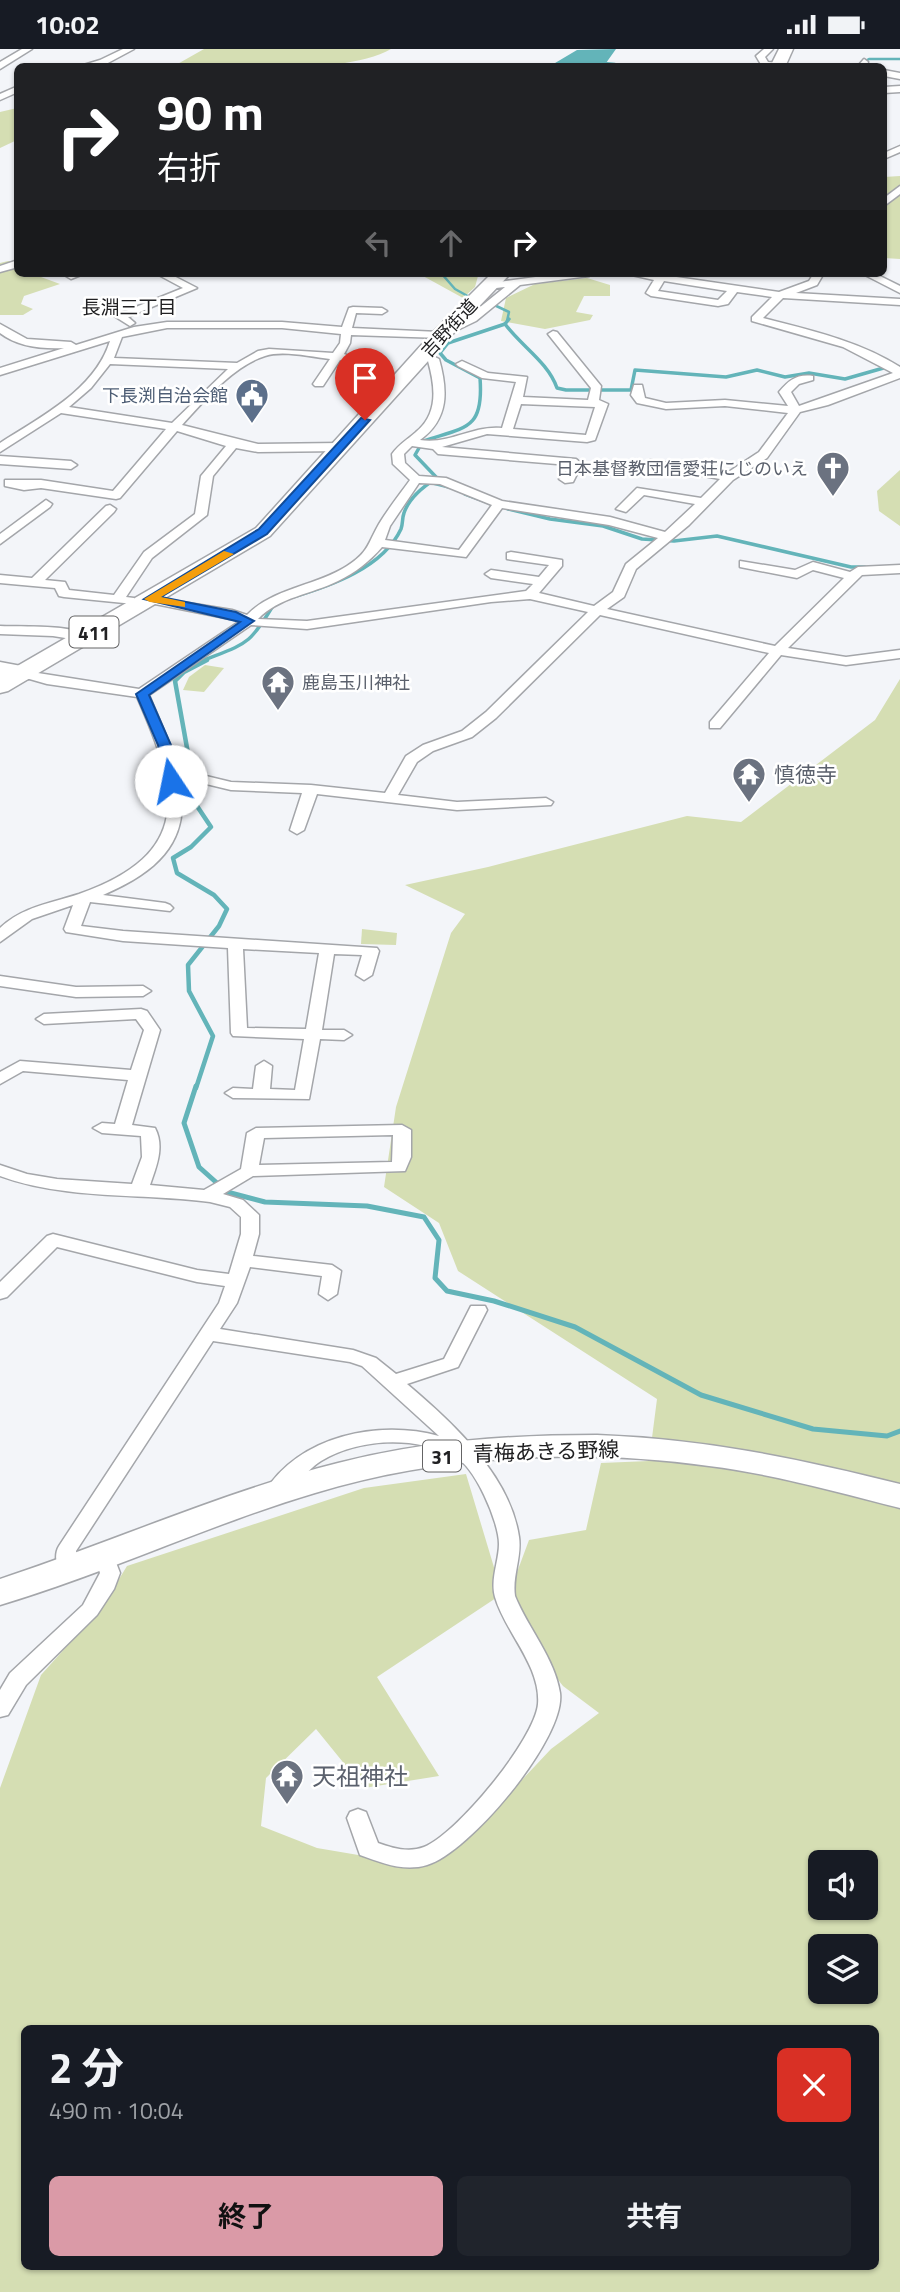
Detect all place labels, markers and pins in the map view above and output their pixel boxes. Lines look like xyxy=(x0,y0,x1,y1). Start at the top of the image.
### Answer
pin xyxy=(335,348,395,420)
public building icon: 下長渕自治会館 xyxy=(233,376,271,425)
place label: 下長渕自治会館 xyxy=(102,382,228,409)
church icon: 日本基督教団信愛荘にじのいえ xyxy=(814,449,852,498)
place label: 日本基督教団信愛荘にじのいえ xyxy=(556,455,808,482)
temple icon: 鹿島玉川神社 xyxy=(259,663,297,712)
place label: 鹿島玉川神社 xyxy=(302,669,410,696)
temple icon: 慎徳寺 xyxy=(730,755,768,804)
place label: 慎徳寺 xyxy=(774,758,837,790)
temple icon: 天祖神社 xyxy=(268,1757,306,1806)
place label: 天祖神社 xyxy=(312,1758,408,1794)

